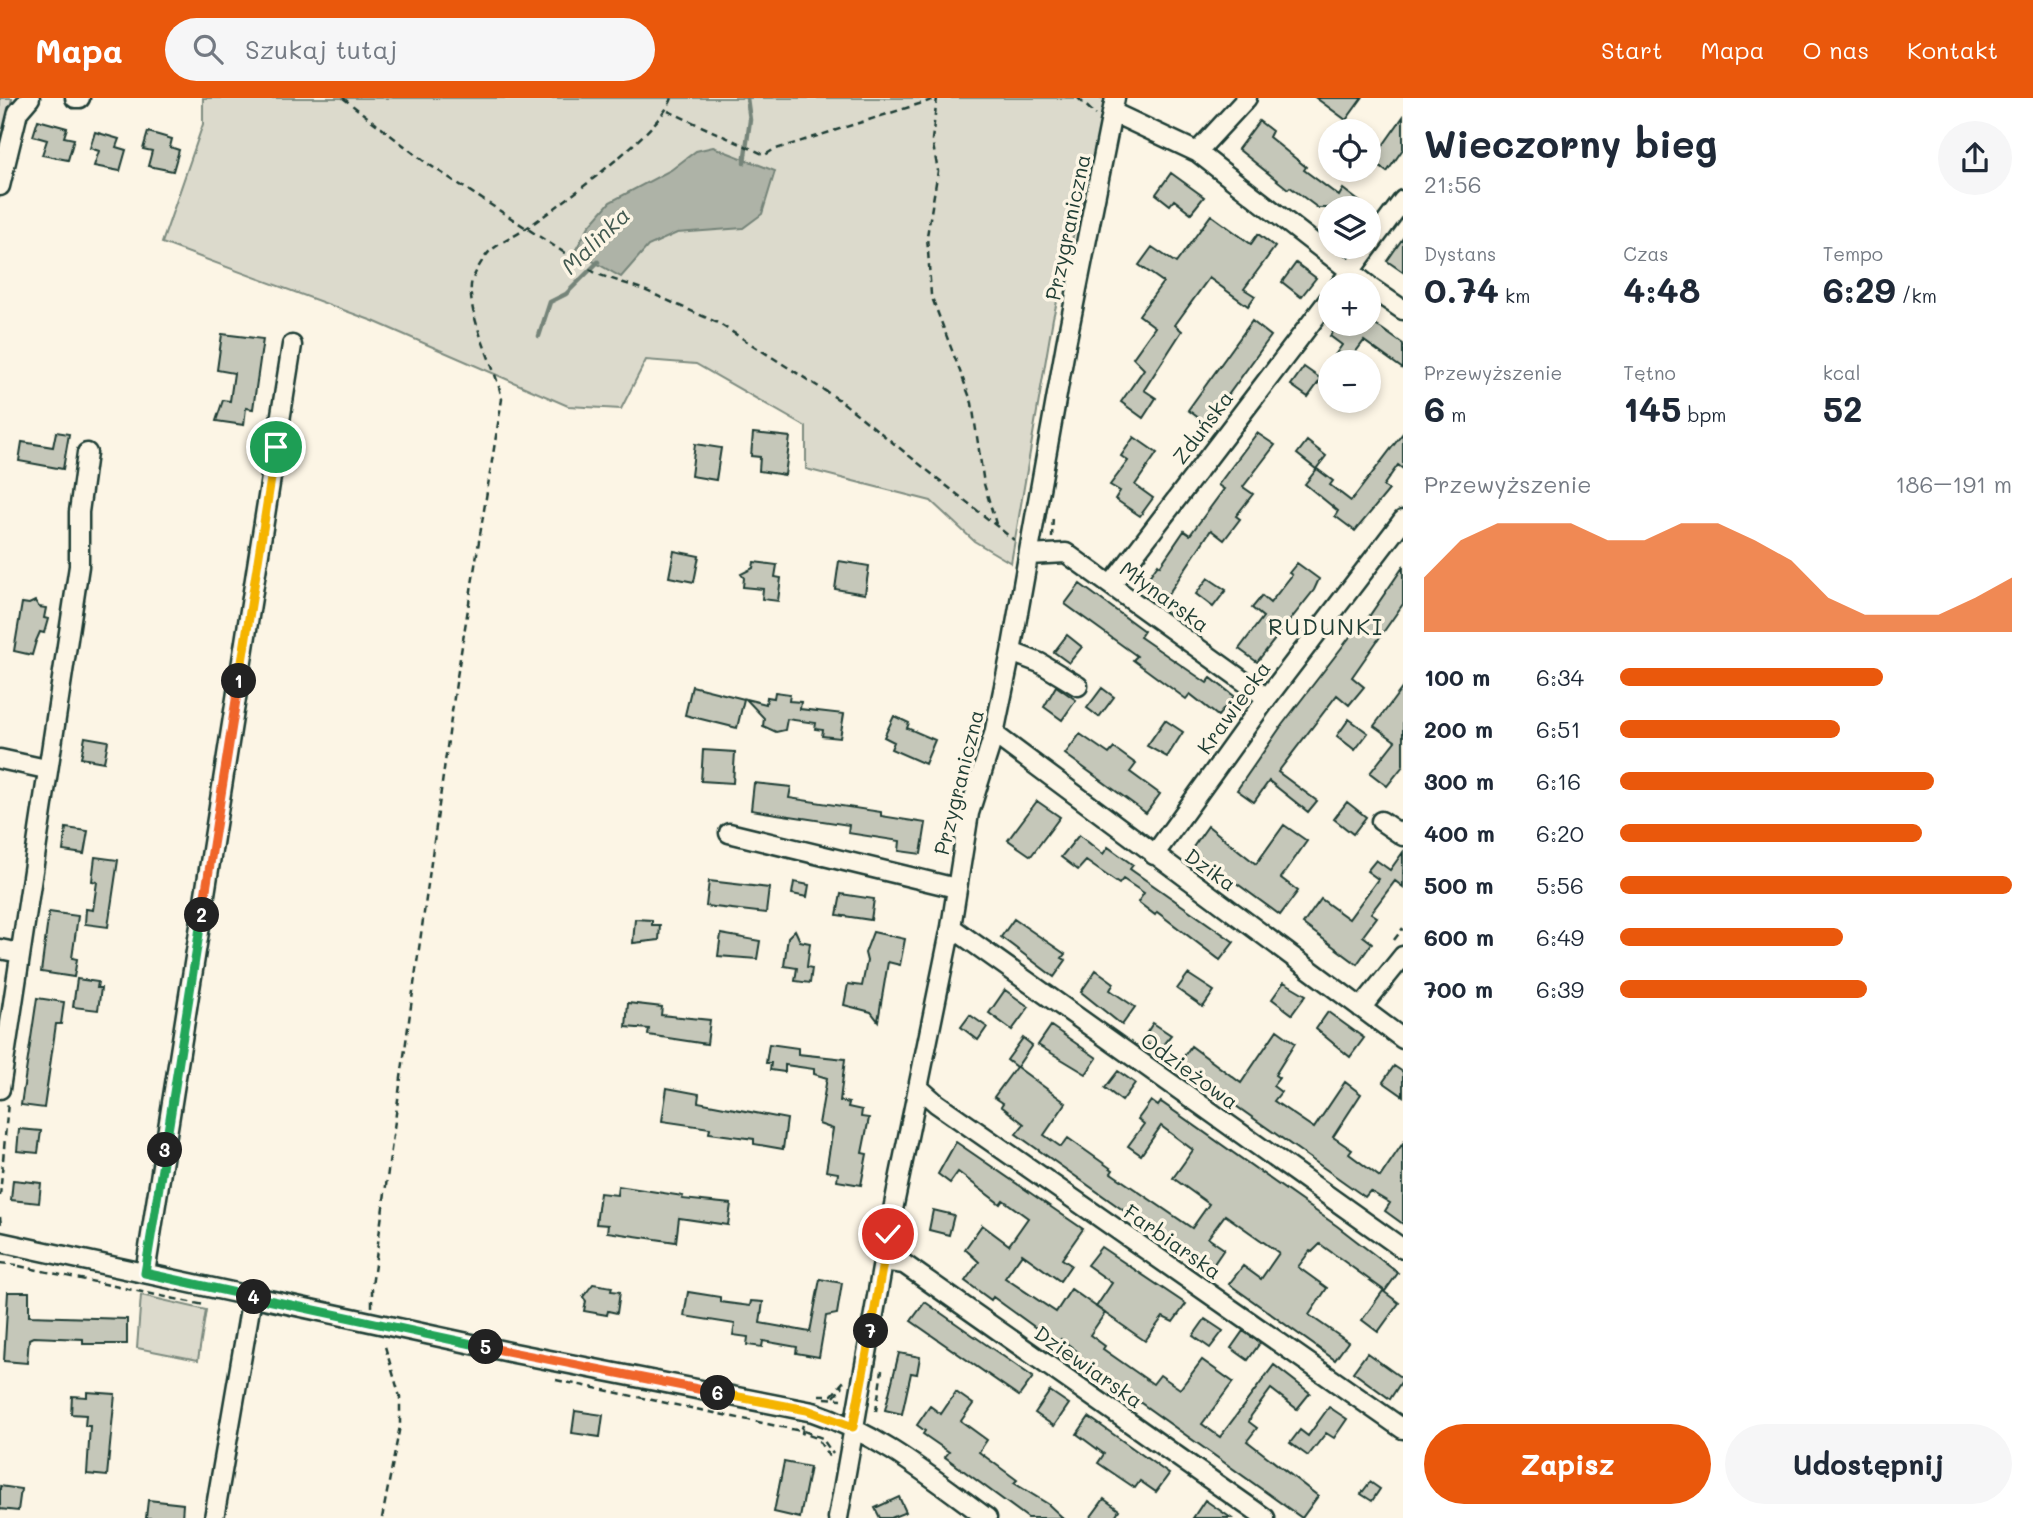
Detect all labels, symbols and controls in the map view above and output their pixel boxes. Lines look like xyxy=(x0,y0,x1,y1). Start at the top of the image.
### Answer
search box xyxy=(165,18,655,81)
text: Mapa xyxy=(35,28,123,71)
icon: search xyxy=(189,30,227,68)
text: Szukaj tutaj xyxy=(245,32,397,66)
text: Start xyxy=(1601,34,1663,65)
text: Mapa xyxy=(1701,34,1764,65)
text: O nas xyxy=(1802,34,1869,65)
text: Kontakt xyxy=(1907,34,1998,65)
text: Wieczorny bieg xyxy=(1424,118,1717,168)
map controls xyxy=(1318,119,1381,413)
button: locate xyxy=(1318,119,1381,182)
button: share xyxy=(1938,121,2012,195)
street label: Przygraniczna xyxy=(1038,152,1096,302)
text: 21:56 xyxy=(1424,169,1482,199)
button: layers xyxy=(1318,196,1381,259)
water label: Malinka xyxy=(554,200,636,280)
text: Dystans xyxy=(1424,241,1496,266)
text: Czas xyxy=(1623,241,1669,266)
text: Tempo xyxy=(1823,241,1883,266)
text: 0.74 xyxy=(1424,266,1499,312)
text: 4:48 xyxy=(1623,266,1701,312)
text: 6:29 xyxy=(1823,266,1896,312)
button: + xyxy=(1318,273,1381,336)
text: km xyxy=(1499,283,1530,308)
text: /km xyxy=(1896,283,1937,308)
button: − xyxy=(1318,350,1381,413)
text: Przewyższenie xyxy=(1424,360,1562,385)
text: Tętno xyxy=(1623,360,1676,385)
text: kcal xyxy=(1823,360,1861,385)
street label: Zduńska xyxy=(1166,385,1238,469)
text: 6 xyxy=(1424,385,1445,431)
text: 145 xyxy=(1623,385,1681,431)
text: 52 xyxy=(1823,385,1863,431)
text: m xyxy=(1445,402,1466,427)
text: bpm xyxy=(1681,402,1727,427)
pin xyxy=(246,417,306,477)
icon: arrive xyxy=(257,428,295,466)
text: Przewyższenie xyxy=(1424,469,1592,499)
text: 186–191 m xyxy=(1895,469,2012,499)
street label: Młynarska xyxy=(1115,555,1215,637)
district label: RUDUNKI xyxy=(1268,611,1384,641)
street label: Krawiecka xyxy=(1190,655,1276,759)
text: 100 m xyxy=(1424,662,1490,692)
text: 6:34 xyxy=(1536,662,1584,692)
pin: 1 xyxy=(222,664,256,698)
text: 1 xyxy=(234,668,243,693)
street label: Przygraniczna xyxy=(927,707,989,857)
text: 200 m xyxy=(1424,714,1493,744)
text: 6:51 xyxy=(1536,714,1581,744)
text: 300 m xyxy=(1424,766,1494,796)
text: 6:16 xyxy=(1536,766,1581,796)
text: 400 m xyxy=(1424,818,1495,848)
text: 6:20 xyxy=(1536,818,1584,848)
street label: Dzika xyxy=(1180,841,1242,897)
text: 500 m xyxy=(1424,870,1494,900)
text: 5:56 xyxy=(1536,870,1584,900)
pin: 2 xyxy=(184,898,220,932)
text: 2 xyxy=(196,902,207,927)
text: 600 m xyxy=(1424,922,1494,952)
text: 6:49 xyxy=(1536,922,1584,952)
text: 700 m xyxy=(1424,974,1493,1004)
text: 6:39 xyxy=(1536,974,1584,1004)
street label: Odzieżowa xyxy=(1136,1025,1244,1115)
pin: 3 xyxy=(148,1132,182,1168)
text: 3 xyxy=(159,1137,170,1162)
street label: Farbiarska xyxy=(1119,1197,1227,1285)
pin xyxy=(858,1204,918,1264)
icon: check xyxy=(869,1215,907,1253)
pin: 4 xyxy=(236,1280,272,1314)
text: 4 xyxy=(247,1284,260,1309)
pin: 7 xyxy=(854,1314,888,1348)
text: 7 xyxy=(865,1318,876,1343)
street label: Dziewiarska xyxy=(1030,1319,1148,1413)
pin: 5 xyxy=(468,1330,504,1364)
text: 5 xyxy=(480,1334,491,1359)
pin: 6 xyxy=(700,1376,736,1410)
text: 6 xyxy=(712,1380,723,1405)
button: Zapisz xyxy=(1424,1424,1711,1504)
button: Udostępnij xyxy=(1725,1424,2012,1504)

